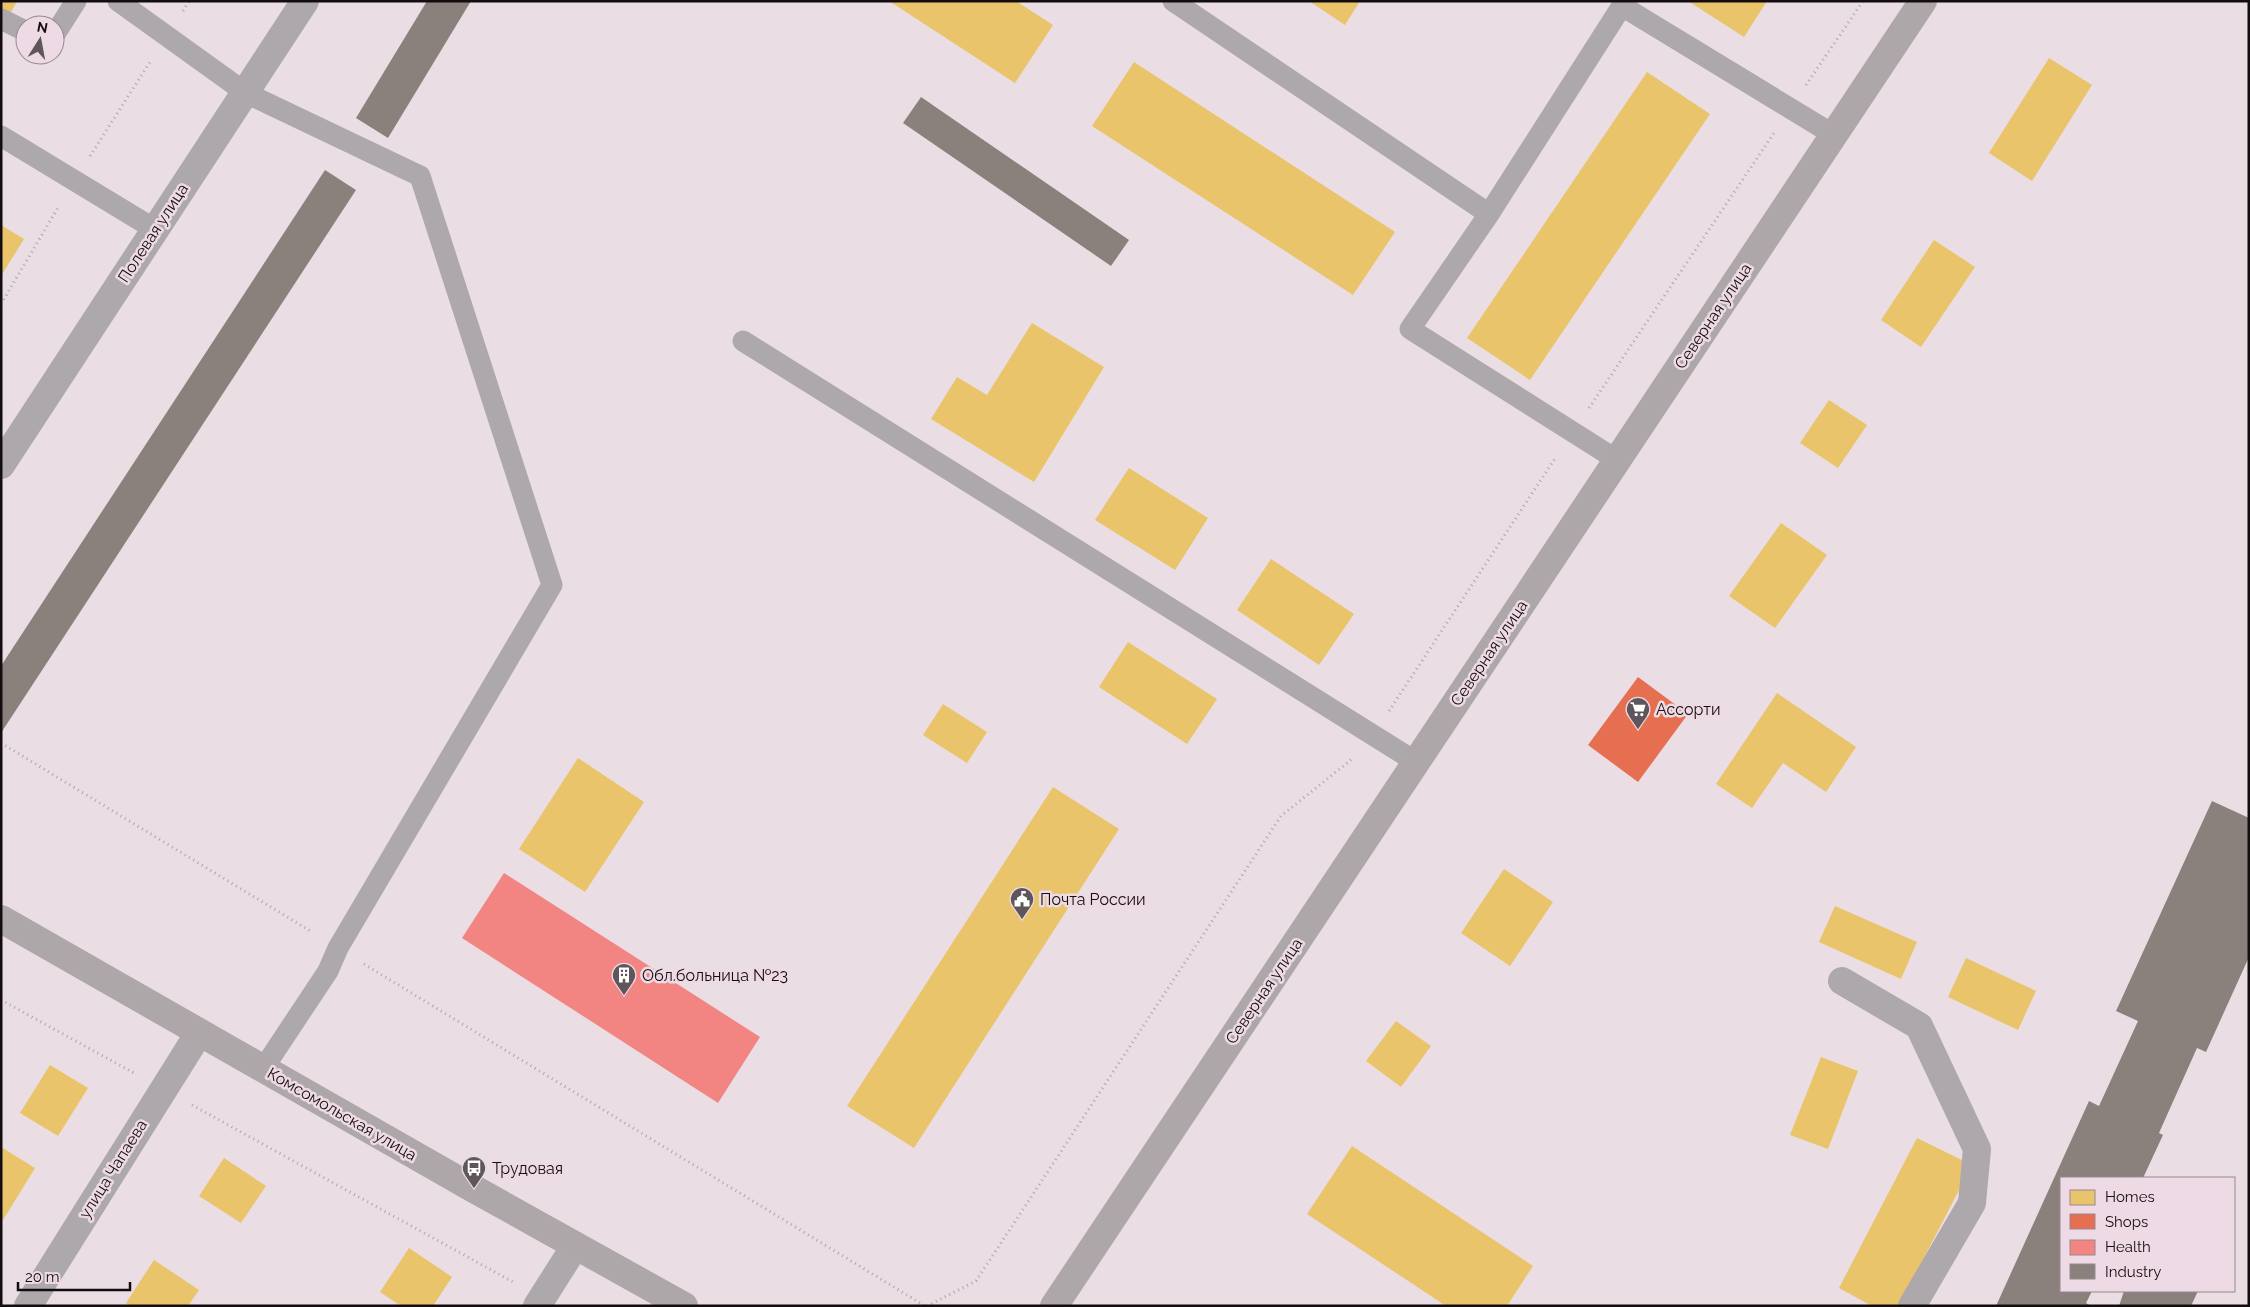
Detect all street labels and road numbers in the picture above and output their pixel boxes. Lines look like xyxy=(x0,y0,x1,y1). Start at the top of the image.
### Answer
street label: Полевая улица xyxy=(114,180,192,286)
street label: Северная улица xyxy=(1671,260,1755,372)
street label: Северная улица xyxy=(1447,597,1531,709)
street label: Северная улица xyxy=(1222,935,1306,1047)
street label: Комсомольская улица xyxy=(264,1063,420,1165)
street label: улица Чапаева xyxy=(75,1116,151,1222)

